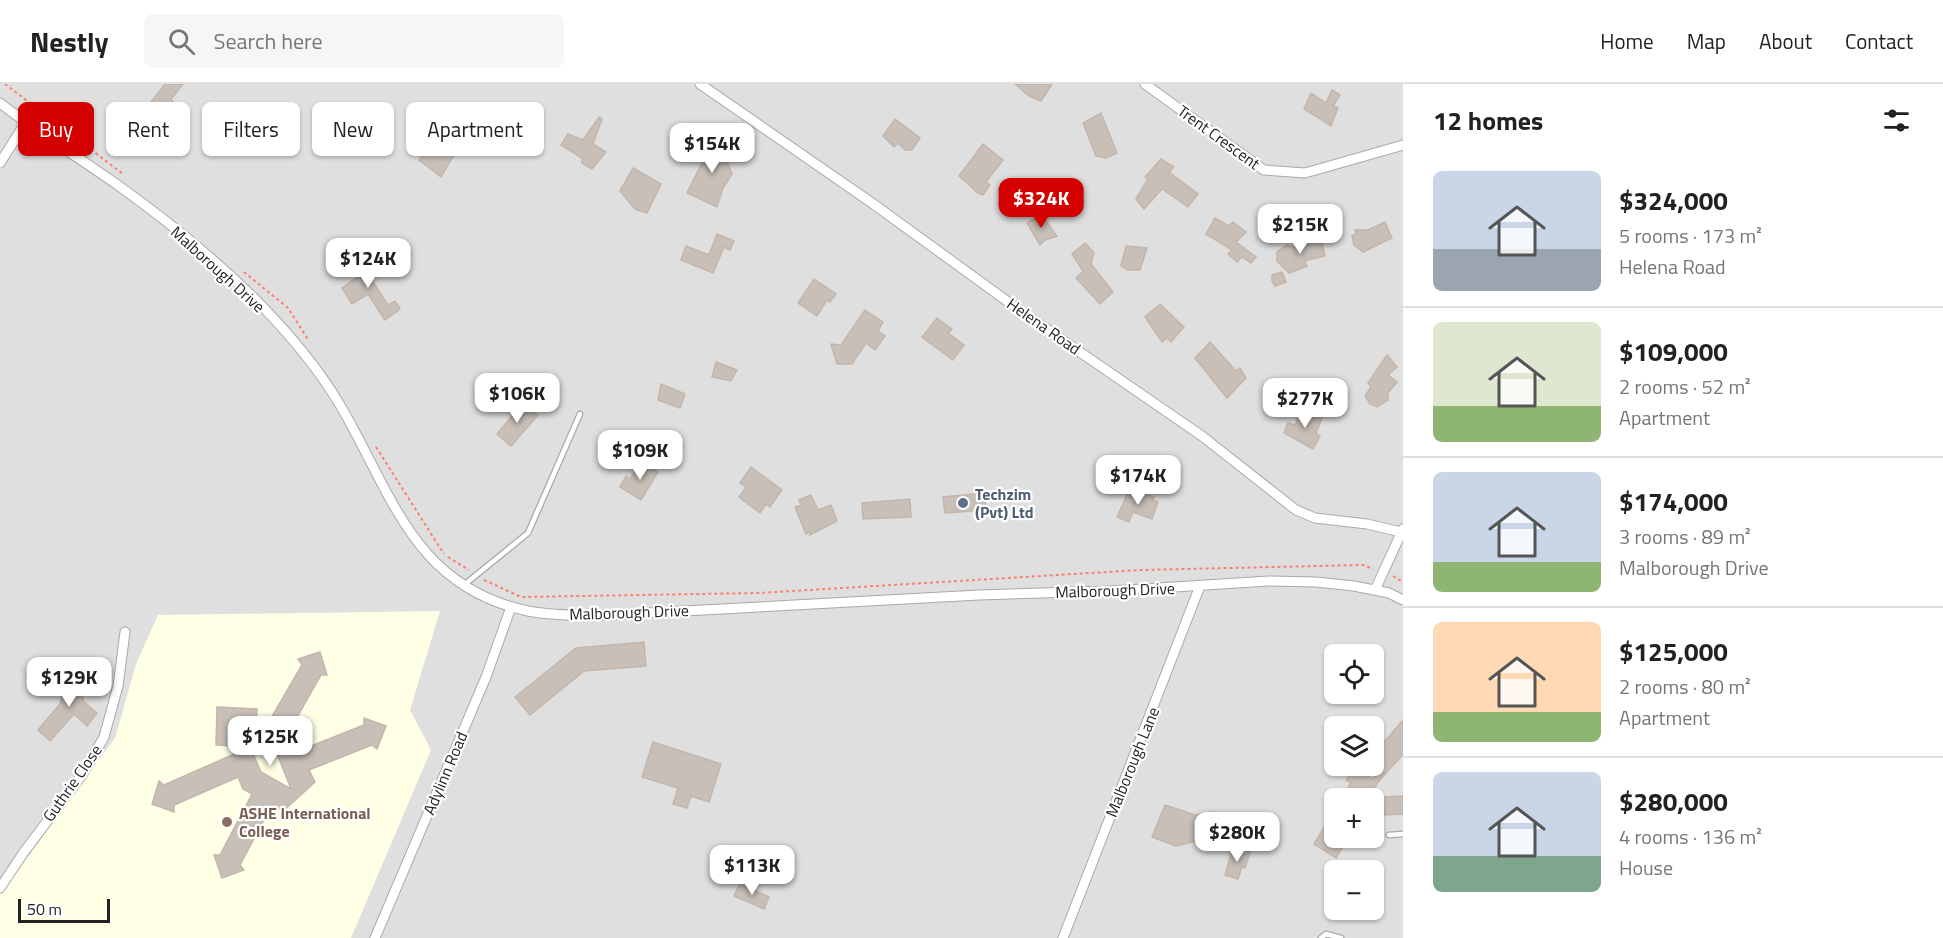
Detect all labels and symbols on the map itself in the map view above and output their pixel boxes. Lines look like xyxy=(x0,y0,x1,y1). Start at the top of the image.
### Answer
street label: Trent Crescent xyxy=(1173,99,1266,175)
pin: $154K xyxy=(670,123,754,174)
pin: $324K xyxy=(999,178,1083,229)
pin: $215K xyxy=(1258,204,1342,255)
street label: Malborough Drive xyxy=(166,220,270,318)
pin: $124K xyxy=(326,238,410,289)
street label: Helena Road xyxy=(1002,292,1086,360)
pin: $106K xyxy=(475,373,559,424)
pin: $277K xyxy=(1263,378,1347,429)
pin: $109K xyxy=(598,430,682,481)
pin: $174K xyxy=(1096,455,1180,506)
place label: Techzim (Pvt) Ltd xyxy=(975,482,1034,524)
marker: Techzim (Pvt) Ltd xyxy=(956,496,970,510)
street label: Malborough Drive xyxy=(1055,576,1175,604)
street label: Malborough Drive xyxy=(569,598,689,626)
pin: $129K xyxy=(27,657,111,708)
street label: Malborough Lane xyxy=(1099,703,1165,821)
pin: $125K xyxy=(228,716,312,767)
street label: Adylinn Road xyxy=(417,728,473,818)
street label: Guthrie Close xyxy=(36,739,108,827)
place label: ASHE International College xyxy=(239,801,371,843)
pin: $280K xyxy=(1195,812,1279,863)
marker: ASHE International College xyxy=(220,815,234,829)
pin: $113K xyxy=(710,845,794,896)
scale bar xyxy=(18,896,110,924)

